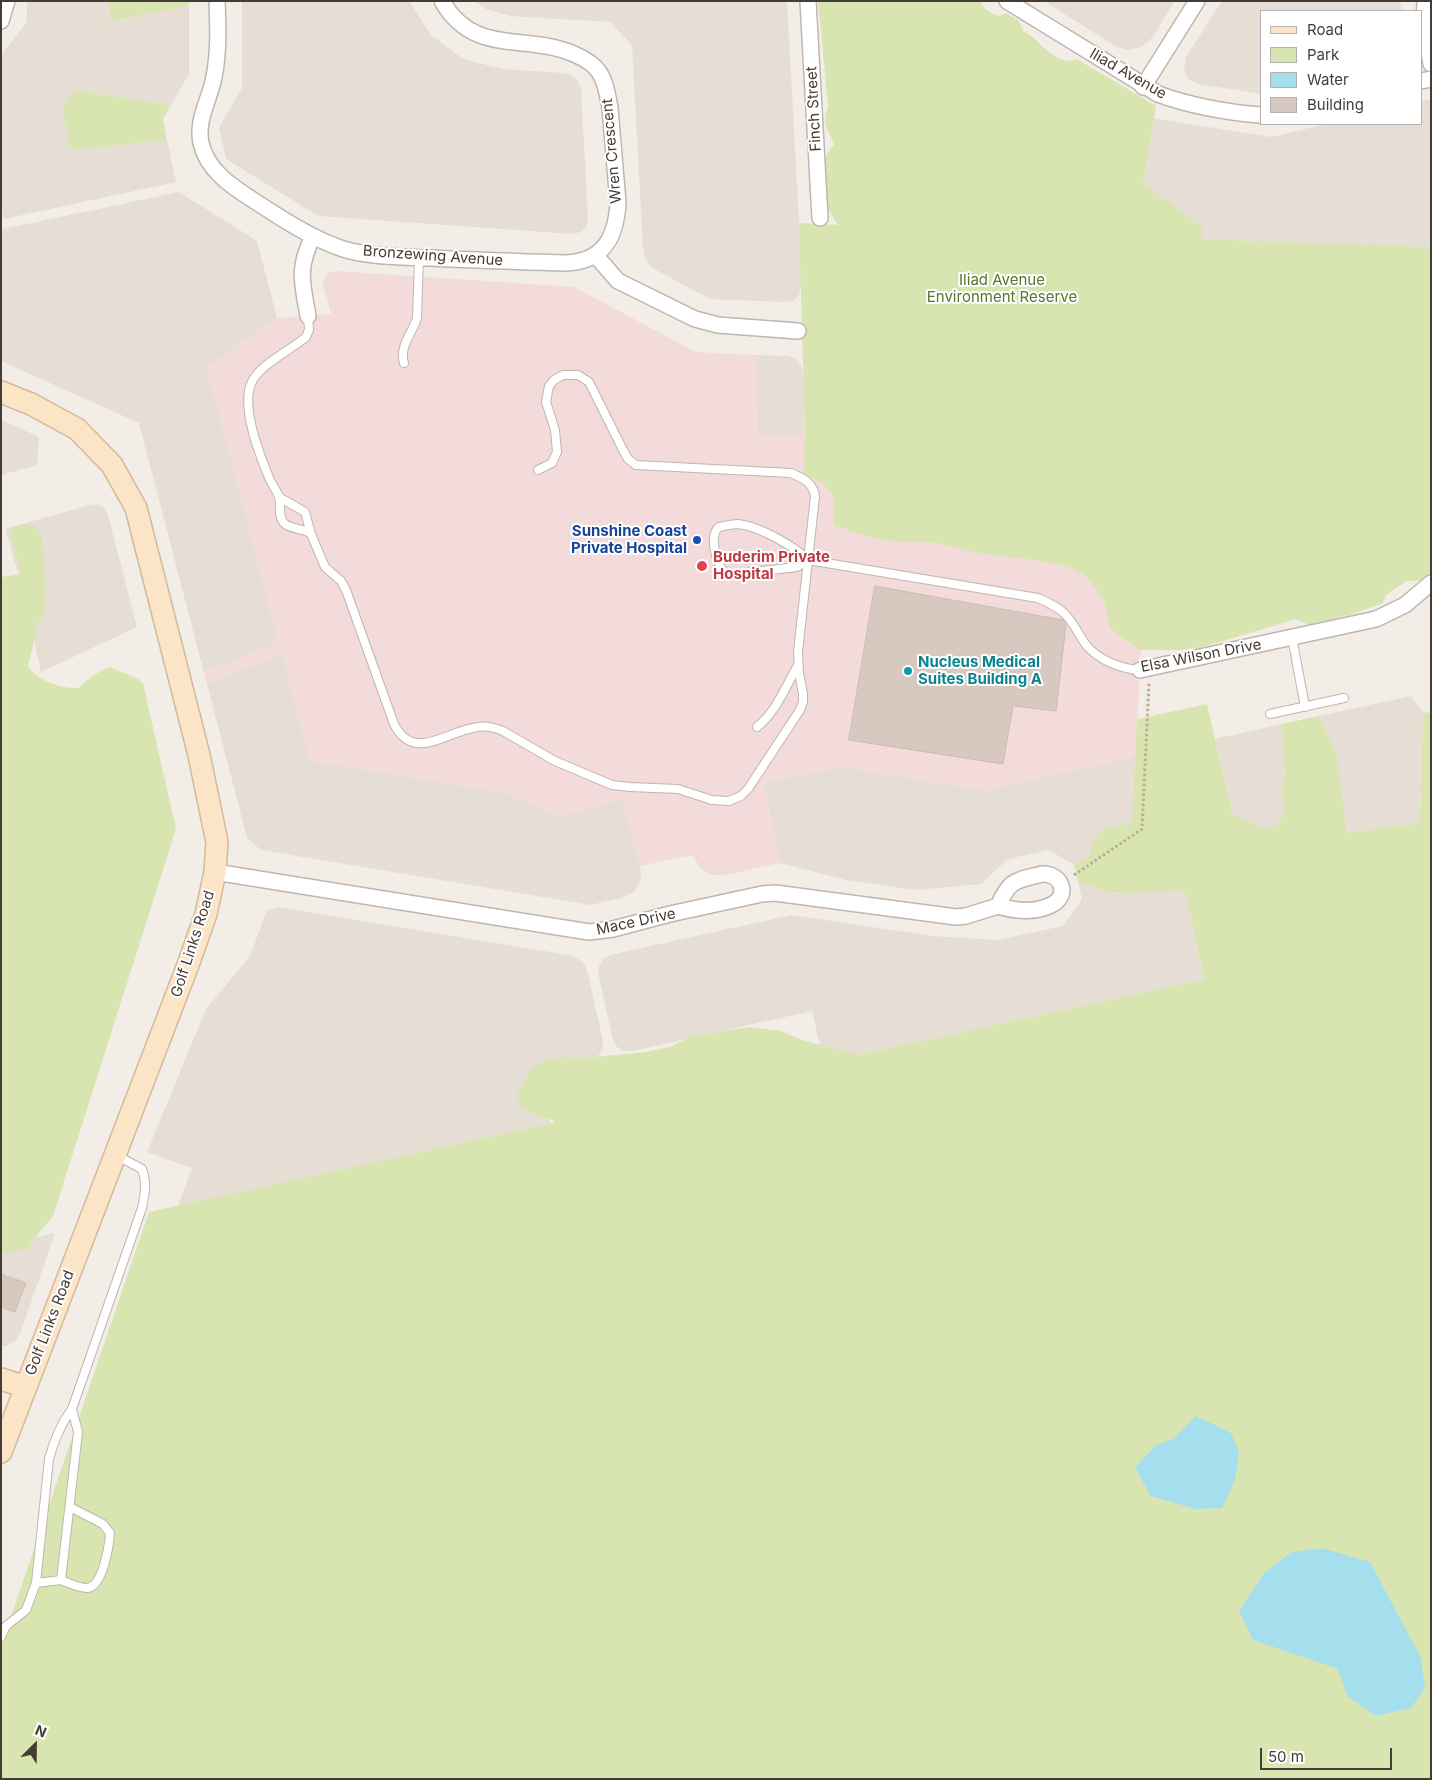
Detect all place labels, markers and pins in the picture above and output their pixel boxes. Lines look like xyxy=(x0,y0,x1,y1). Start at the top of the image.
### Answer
place label: Sunshine Coast Private Hospital xyxy=(571,522,687,557)
marker: Sunshine Coast Private Hospital xyxy=(691,534,703,546)
place label: Buderim Private Hospital xyxy=(713,548,830,583)
marker: Buderim Private Hospital xyxy=(695,559,709,573)
place label: Nucleus Medical Suites Building A xyxy=(918,653,1042,688)
marker: Nucleus Medical Suites Building A xyxy=(902,665,914,677)

